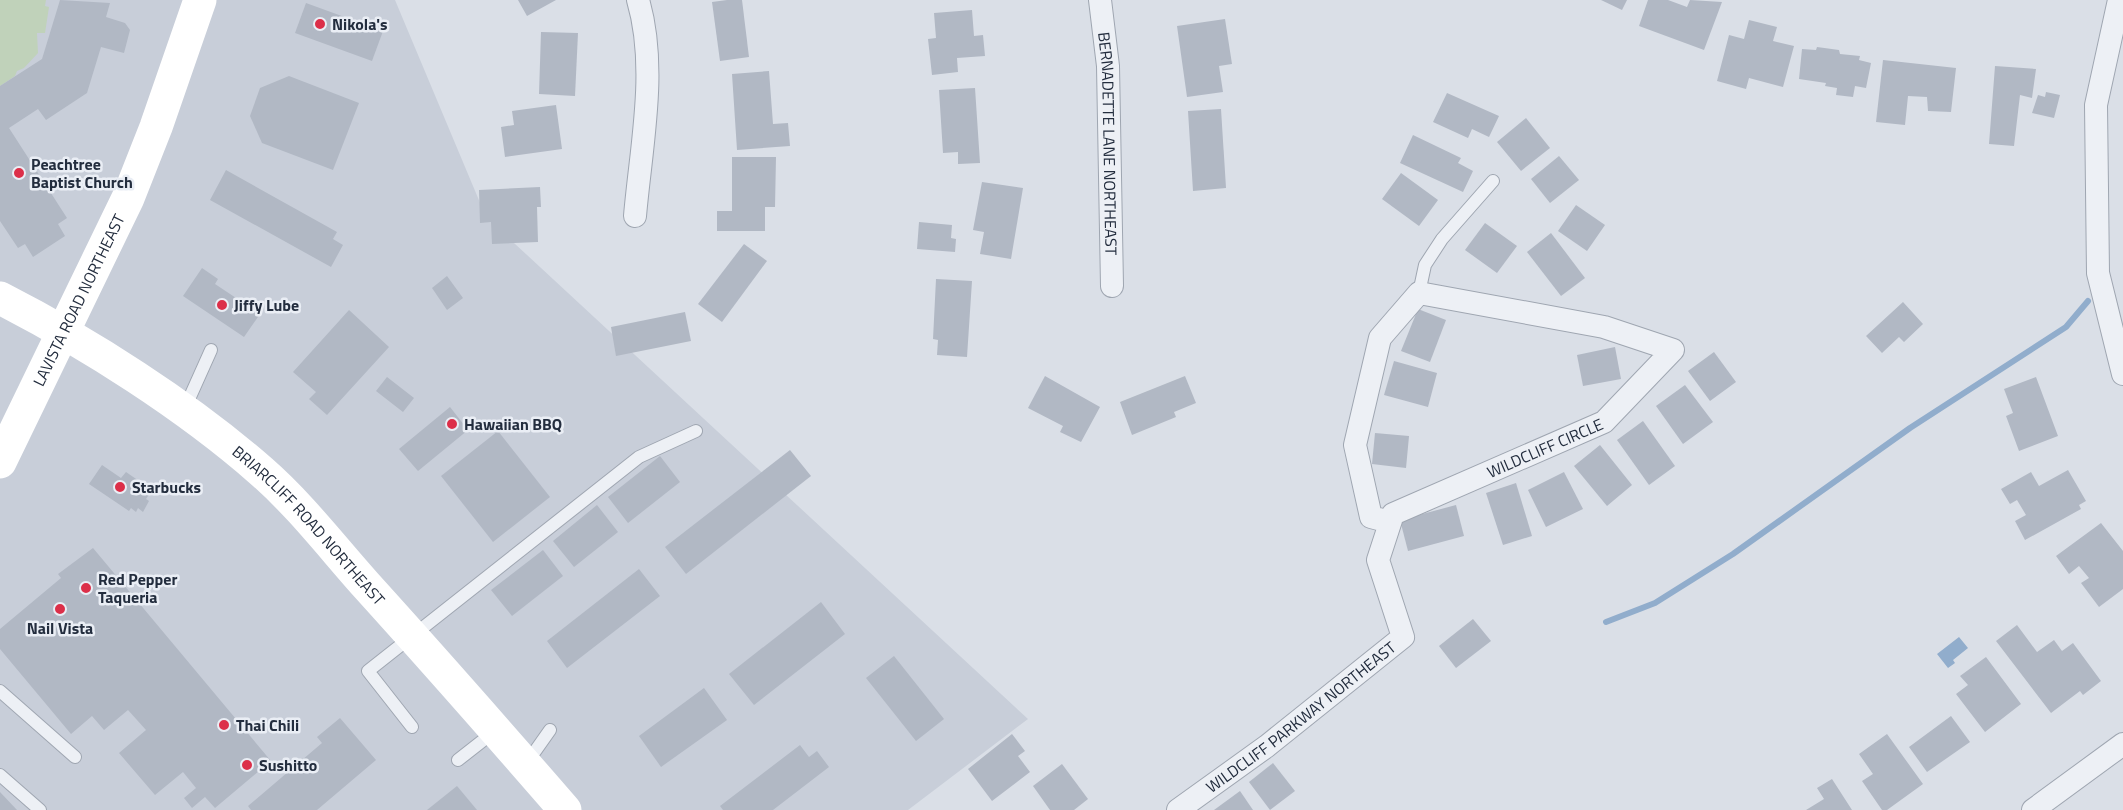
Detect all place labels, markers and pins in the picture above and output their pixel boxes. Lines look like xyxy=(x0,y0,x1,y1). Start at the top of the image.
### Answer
place label: Nikola's xyxy=(332,12,388,36)
marker: Nikola's xyxy=(313,17,327,31)
place label: Peachtree Baptist Church xyxy=(31,152,133,194)
marker: Peachtree Baptist Church xyxy=(12,166,26,180)
place label: Jiffy Lube xyxy=(234,293,299,317)
marker: Jiffy Lube xyxy=(215,298,229,312)
place label: Hawaiian BBQ xyxy=(464,412,562,436)
marker: Hawaiian BBQ xyxy=(445,417,459,431)
place label: Starbucks xyxy=(132,475,201,499)
marker: Starbucks xyxy=(113,480,127,494)
place label: Red Pepper Taqueria xyxy=(98,567,177,609)
marker: Red Pepper Taqueria xyxy=(79,581,93,595)
marker: Nail Vista xyxy=(53,602,67,616)
place label: Nail Vista xyxy=(27,616,93,640)
place label: Thai Chili xyxy=(236,713,299,737)
marker: Thai Chili xyxy=(217,718,231,732)
place label: Sushitto xyxy=(259,753,317,777)
marker: Sushitto xyxy=(240,758,254,772)

